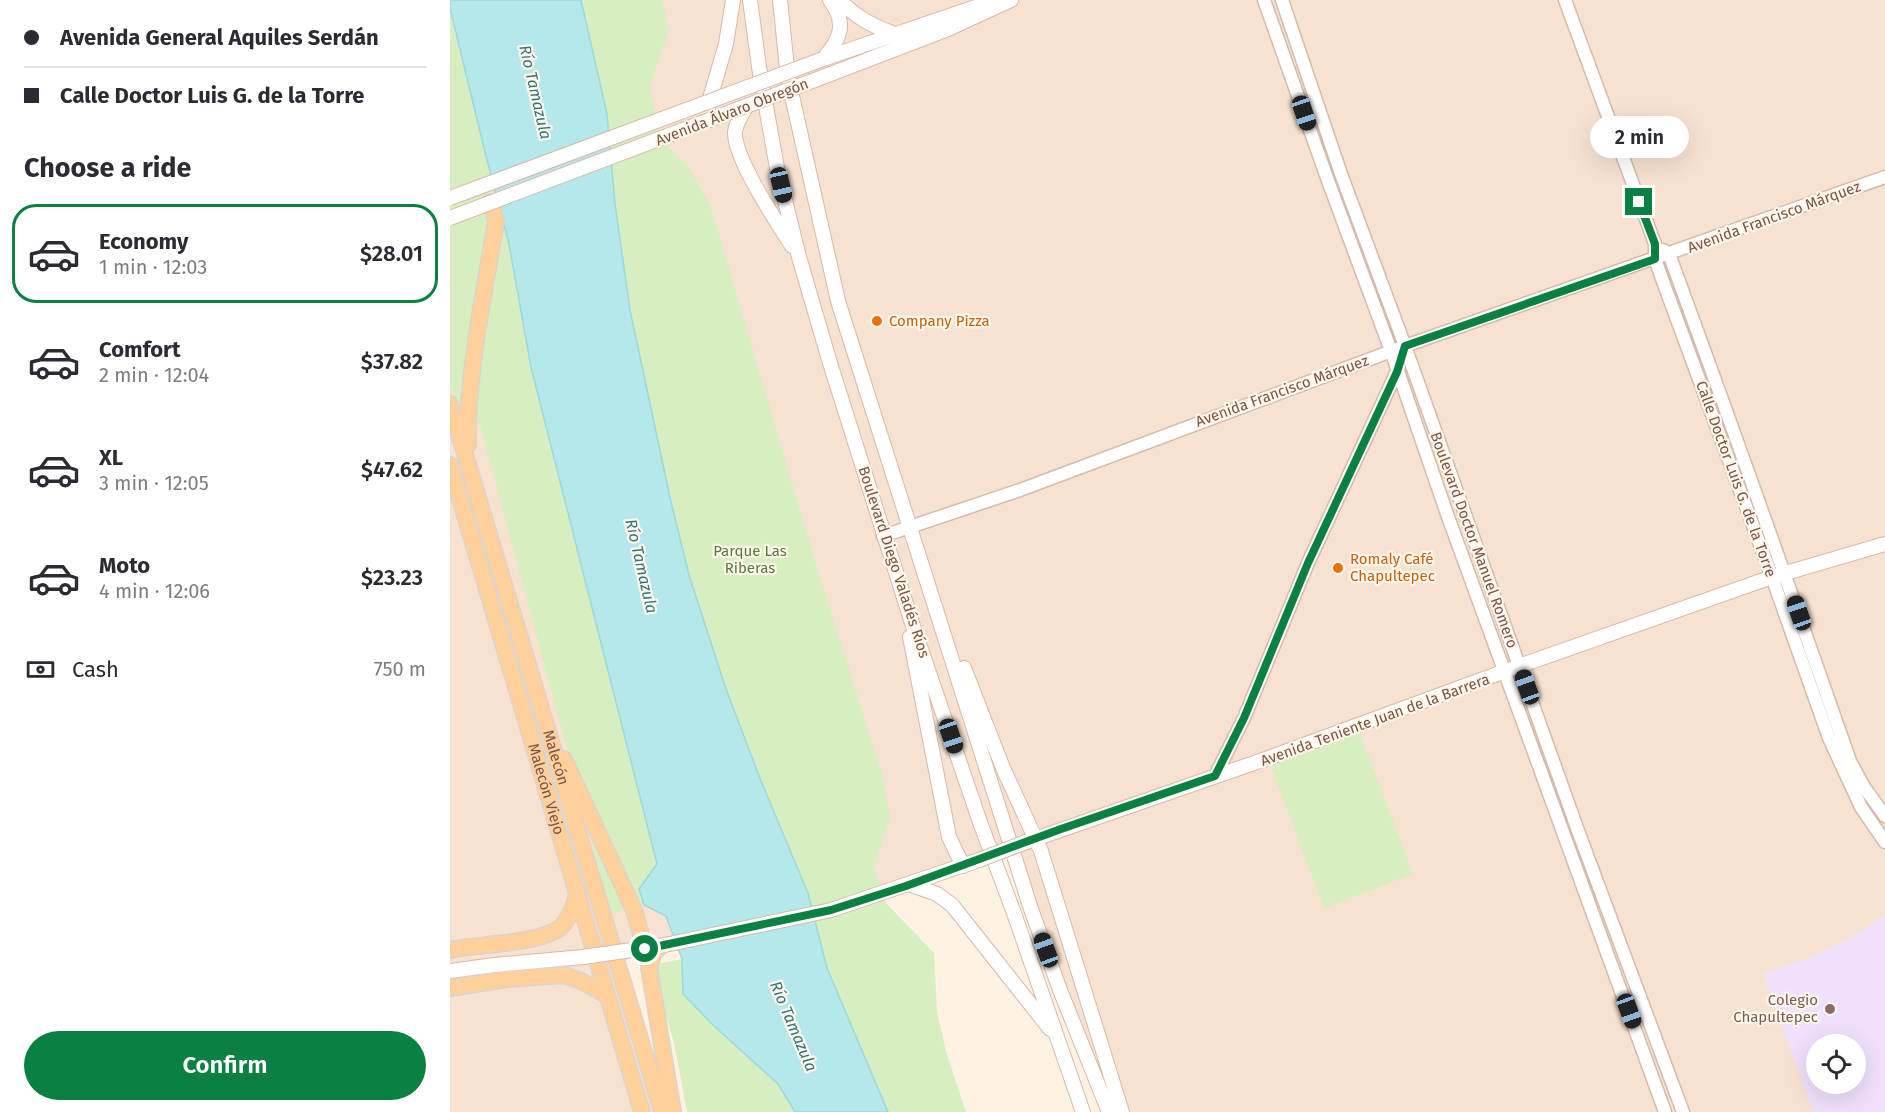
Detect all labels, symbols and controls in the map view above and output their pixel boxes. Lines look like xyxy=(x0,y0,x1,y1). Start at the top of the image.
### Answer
text: Avenida General Aquiles Serdán xyxy=(60,24,379,51)
water label: Río Tamazula xyxy=(515,43,556,141)
street label: Avenida Álvaro Obregón xyxy=(653,75,811,149)
text: Calle Doctor Luis G. de la Torre xyxy=(60,82,364,109)
car xyxy=(1290,93,1318,133)
callout: 2 min xyxy=(1590,115,1688,157)
text: 2 min xyxy=(1615,125,1664,149)
text: Choose a ride xyxy=(24,152,191,184)
car xyxy=(768,165,794,205)
street label: Avenida Francisco Márquez xyxy=(1685,177,1863,257)
route end xyxy=(1625,188,1652,215)
icon: car xyxy=(27,227,81,281)
text: Economy xyxy=(99,228,188,255)
text: $28.01 xyxy=(360,240,423,267)
text: 1 min · 12:03 xyxy=(99,255,207,279)
place label: Company Pizza xyxy=(889,312,990,330)
marker: Company Pizza xyxy=(870,314,884,328)
icon: car xyxy=(27,335,81,389)
text: Comfort xyxy=(99,336,180,363)
text: $37.82 xyxy=(361,348,423,375)
street label: Avenida Francisco Márquez xyxy=(1193,351,1371,431)
text: 2 min · 12:04 xyxy=(99,363,209,387)
street label: Calle Doctor Luis G. de la Torre xyxy=(1692,379,1780,579)
street label: Boulevard Doctor Manuel Romero xyxy=(1426,430,1522,650)
icon: car xyxy=(27,443,81,497)
text: XL xyxy=(99,444,123,471)
text: $47.62 xyxy=(361,456,423,483)
street label: Boulevard Diego Valadés Ríos xyxy=(854,464,934,660)
text: 3 min · 12:05 xyxy=(99,471,209,495)
water label: Río Tamazula xyxy=(621,517,662,615)
park label: Parque Las Riberas xyxy=(713,542,787,577)
place label: Romaly Café Chapultepec xyxy=(1350,550,1435,585)
icon: car xyxy=(27,551,81,605)
text: Moto xyxy=(99,552,150,579)
marker: Romaly Café Chapultepec xyxy=(1331,561,1345,575)
text: $23.23 xyxy=(361,564,423,591)
text: 4 min · 12:06 xyxy=(99,579,210,603)
car xyxy=(1785,593,1813,633)
icon: cash xyxy=(24,653,57,686)
text: Cash xyxy=(72,656,119,683)
text: 750 m xyxy=(374,657,426,681)
car xyxy=(1512,667,1542,707)
street label: Avenida Teniente Juan de la Barrera xyxy=(1258,670,1492,770)
car xyxy=(937,716,965,756)
street label: Malecón xyxy=(539,728,573,787)
street label: Malecón Viejo xyxy=(524,741,568,837)
car xyxy=(1031,930,1061,970)
route start xyxy=(631,935,658,962)
water label: Río Tamazula xyxy=(766,978,821,1074)
car xyxy=(1614,991,1644,1031)
place label: Colegio Chapultepec xyxy=(1733,991,1818,1026)
marker: Colegio Chapultepec xyxy=(1823,1002,1837,1016)
button: Confirm xyxy=(24,1031,426,1100)
map controls xyxy=(1806,1034,1866,1094)
button: locate xyxy=(1806,1034,1866,1094)

